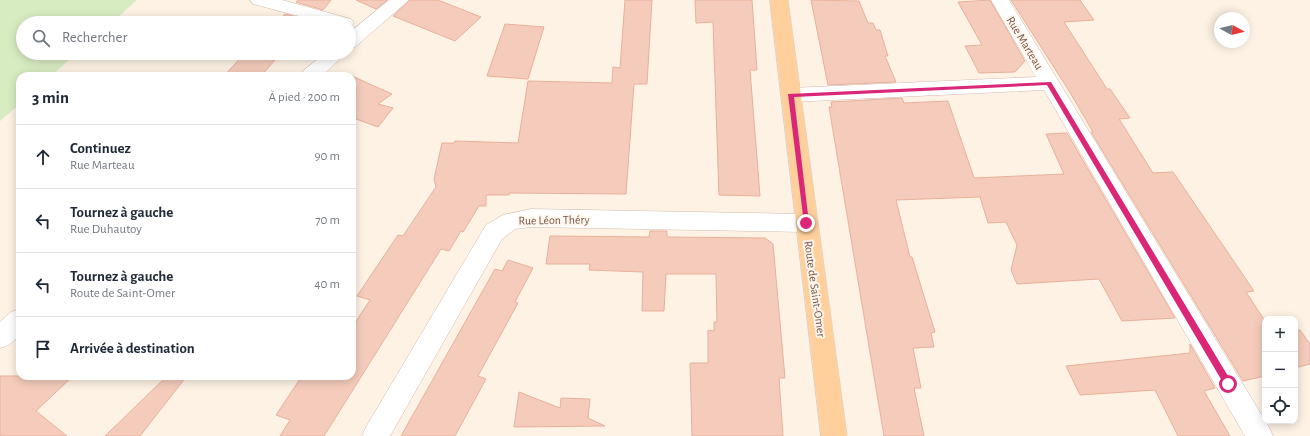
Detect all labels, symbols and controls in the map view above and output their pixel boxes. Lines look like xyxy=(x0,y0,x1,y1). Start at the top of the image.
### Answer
north arrow xyxy=(1214,12,1250,48)
street label: Rue Marteau xyxy=(1005,14,1045,72)
search box xyxy=(16,16,356,60)
icon: search xyxy=(30,27,52,49)
text: Rechercher xyxy=(62,30,127,45)
text: 3 min xyxy=(32,89,69,106)
text: À pied · 200 m xyxy=(268,91,340,104)
text: Continuez xyxy=(70,141,131,156)
icon: ahead xyxy=(32,146,54,168)
text: 90 m xyxy=(314,150,340,163)
text: Rue Marteau xyxy=(70,159,135,172)
text: Tournez à gauche xyxy=(70,205,173,220)
icon: left xyxy=(32,210,54,232)
street label: Rue Léon Théry xyxy=(518,213,590,228)
text: 70 m xyxy=(315,214,340,227)
route end xyxy=(797,214,815,232)
text: Rue Duhautoy xyxy=(70,223,142,236)
street label: Route de Saint-Omer xyxy=(802,240,828,338)
text: Tournez à gauche xyxy=(70,269,173,284)
icon: left xyxy=(32,274,54,296)
text: 40 m xyxy=(314,278,340,291)
text: Route de Saint-Omer xyxy=(70,287,175,300)
map controls xyxy=(1262,316,1298,424)
button: + xyxy=(1262,316,1298,352)
icon: arrive xyxy=(32,338,54,360)
text: Arrivée à destination xyxy=(70,341,195,356)
button: − xyxy=(1262,352,1298,388)
route start xyxy=(1219,375,1237,393)
button: locate xyxy=(1262,388,1298,424)

